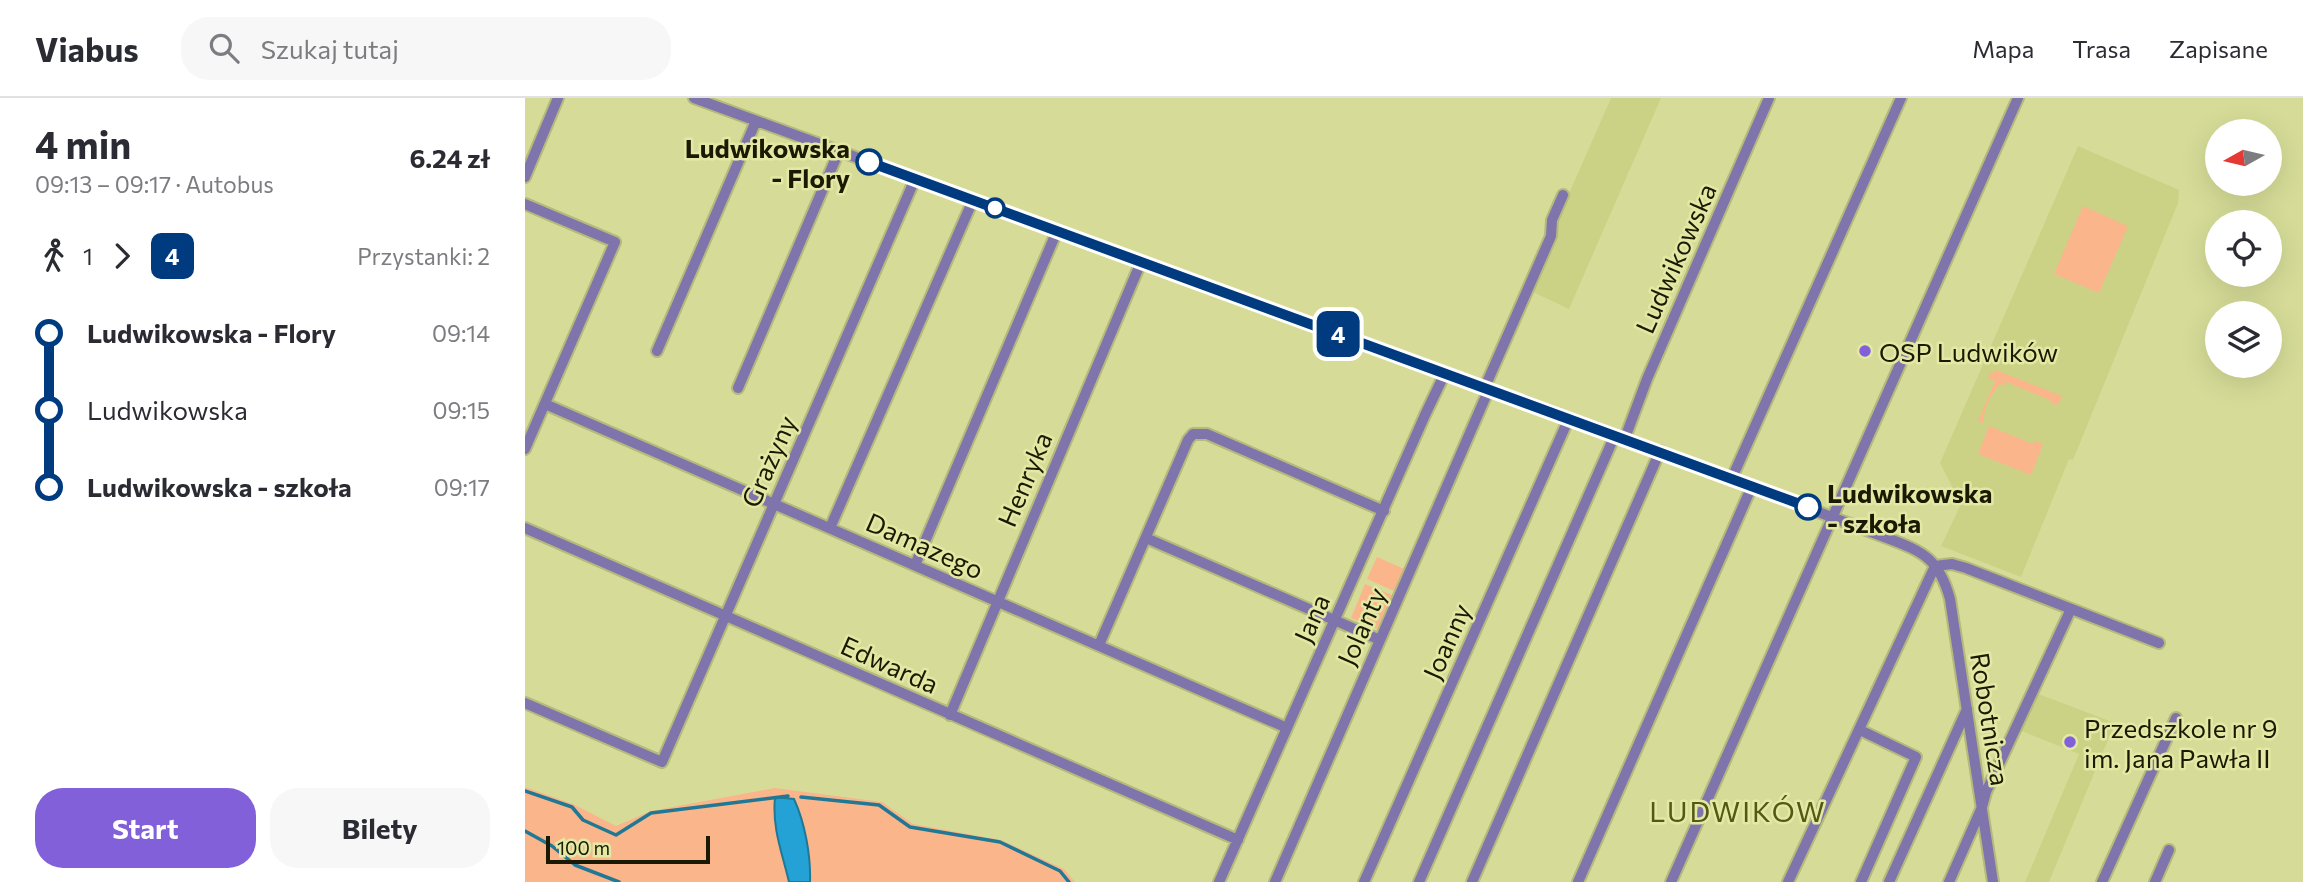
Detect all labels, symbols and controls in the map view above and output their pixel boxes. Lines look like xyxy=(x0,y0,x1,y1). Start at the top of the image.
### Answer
search box xyxy=(181,17,671,80)
text: Viabus xyxy=(35,28,139,69)
icon: search xyxy=(205,29,243,67)
text: Szukaj tutaj xyxy=(261,33,399,64)
text: Mapa xyxy=(1972,34,2034,63)
text: Trasa xyxy=(2072,34,2131,63)
text: Zapisane xyxy=(2169,34,2268,63)
north arrow xyxy=(2205,119,2282,196)
map controls xyxy=(2205,119,2282,378)
text: 4 min xyxy=(35,120,131,167)
place label: Ludwikowska - Flory xyxy=(685,132,850,193)
text: 6.24 zł xyxy=(409,142,490,173)
marker: Ludwikowska - Flory xyxy=(856,149,882,175)
text: 09:13 – 09:17 · Autobus xyxy=(35,170,274,198)
street label: Ludwikowska xyxy=(1628,178,1722,338)
unlabelled marker xyxy=(985,198,1005,218)
button: locate xyxy=(2205,210,2282,287)
icon: walk xyxy=(35,237,73,275)
icon: forward xyxy=(103,237,141,275)
text: 4 xyxy=(165,241,180,270)
text: 1 xyxy=(83,242,93,270)
text: Przystanki: 2 xyxy=(357,242,490,270)
button: layers xyxy=(2205,301,2282,378)
line badge: 4 xyxy=(1315,311,1361,357)
text: Ludwikowska - Flory xyxy=(87,317,336,348)
text: 09:14 xyxy=(432,319,490,347)
text: 4 xyxy=(1331,319,1345,348)
place label: OSP Ludwików xyxy=(1879,336,2058,367)
marker: OSP Ludwików xyxy=(1857,343,1873,359)
text: Ludwikowska xyxy=(87,394,248,425)
text: 09:15 xyxy=(433,396,490,424)
street label: Grażyny xyxy=(734,410,802,512)
street label: Henryka xyxy=(990,427,1058,531)
text: Ludwikowska - szkoła xyxy=(87,471,352,502)
text: 09:17 xyxy=(434,473,490,501)
place label: Ludwikowska - szkoła xyxy=(1827,477,1992,538)
marker: Ludwikowska - szkoła xyxy=(1795,494,1821,520)
street label: Damazego xyxy=(862,505,988,585)
street label: Jolanty xyxy=(1330,582,1392,670)
street label: Jana xyxy=(1287,589,1335,647)
street label: Joanny xyxy=(1416,598,1476,684)
street label: Edwarda xyxy=(837,629,943,699)
street label: Robotnicza xyxy=(1965,650,2017,788)
place label: Przedszkole nr 9 im. Jana Pawła II xyxy=(2084,712,2277,773)
marker: Przedszkole nr 9 im. Jana Pawła II xyxy=(2062,734,2078,750)
button: Start xyxy=(35,788,256,868)
button: Bilety xyxy=(270,788,490,868)
district label: LUDWIKÓW xyxy=(1649,794,1827,828)
scale bar xyxy=(546,833,711,865)
text: 100 m xyxy=(557,836,610,859)

